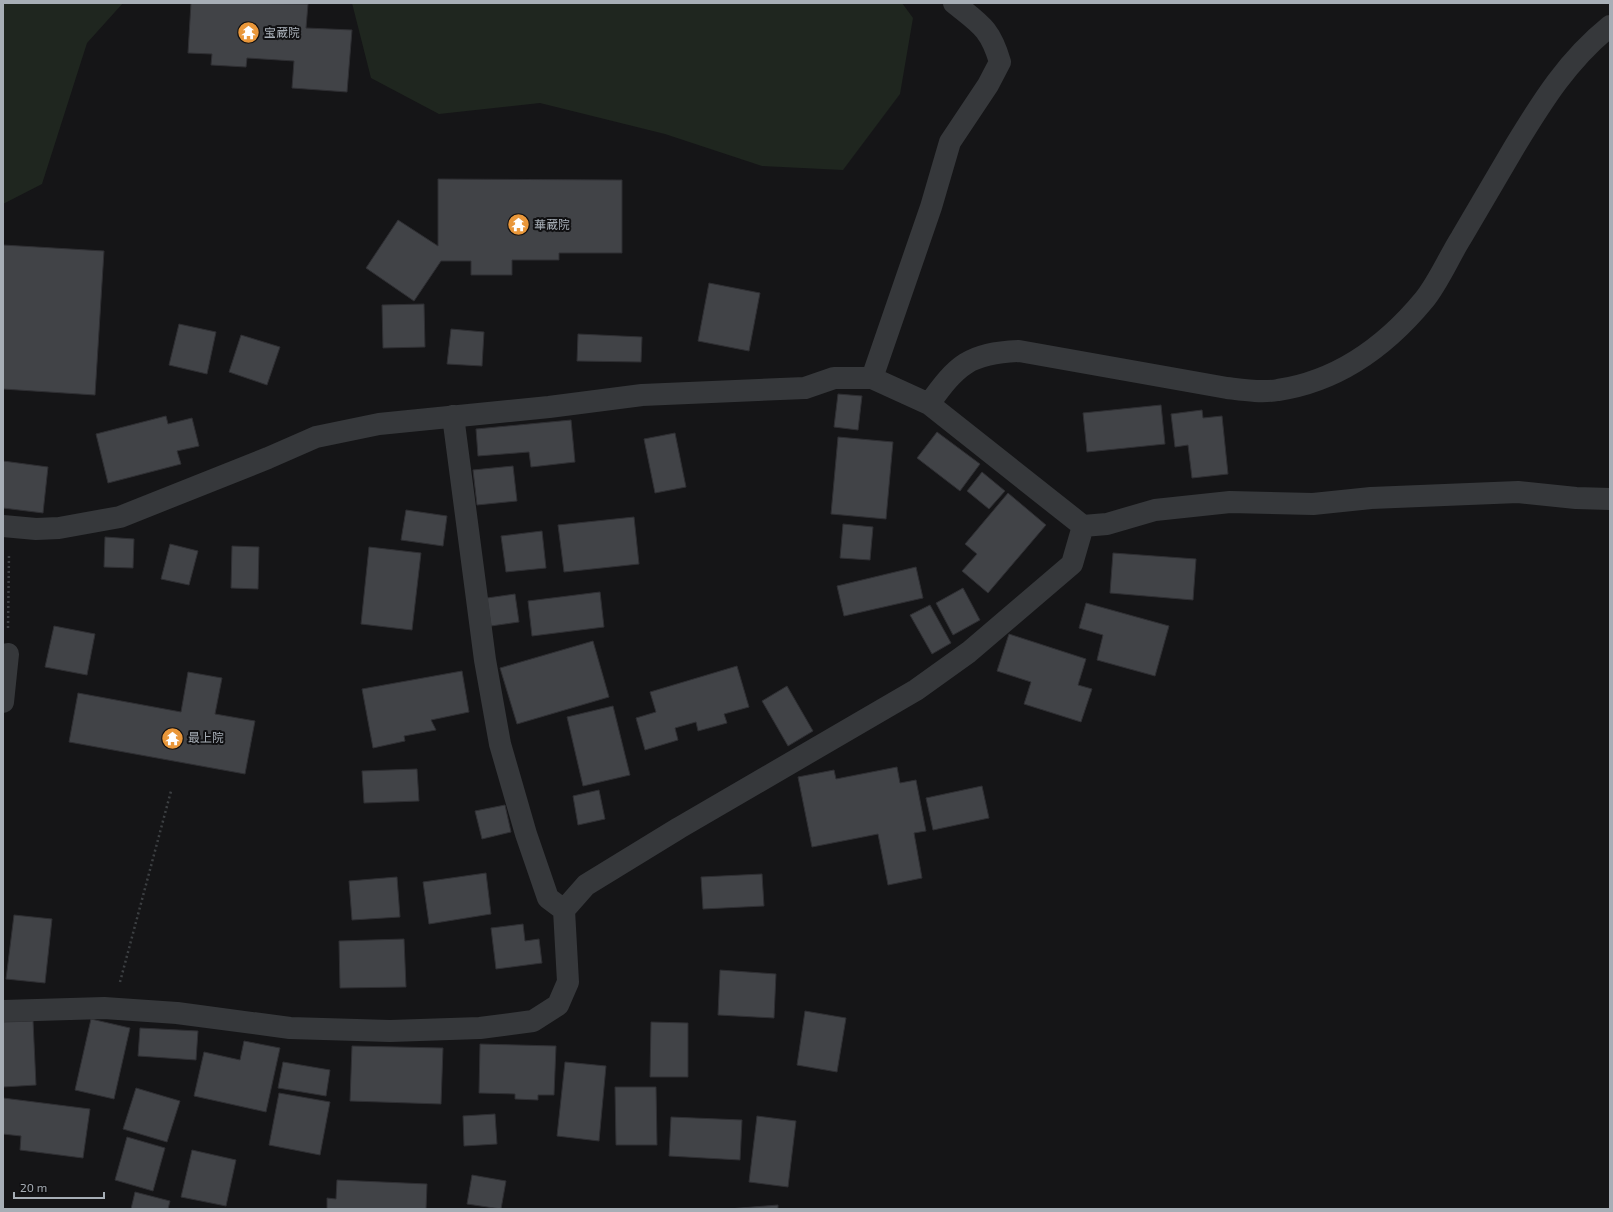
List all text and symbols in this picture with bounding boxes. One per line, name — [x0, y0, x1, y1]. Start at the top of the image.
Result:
temple icon: 宝蔵院 — [236, 20, 262, 46]
place label: 宝蔵院 — [264, 25, 300, 39]
temple icon: 華蔵院 — [506, 212, 532, 238]
place label: 華蔵院 — [534, 217, 570, 231]
temple icon: 最上院 — [160, 725, 186, 751]
place label: 最上院 — [188, 730, 224, 744]
scale bar — [14, 1174, 104, 1200]
text: 20 m — [20, 1180, 47, 1194]

